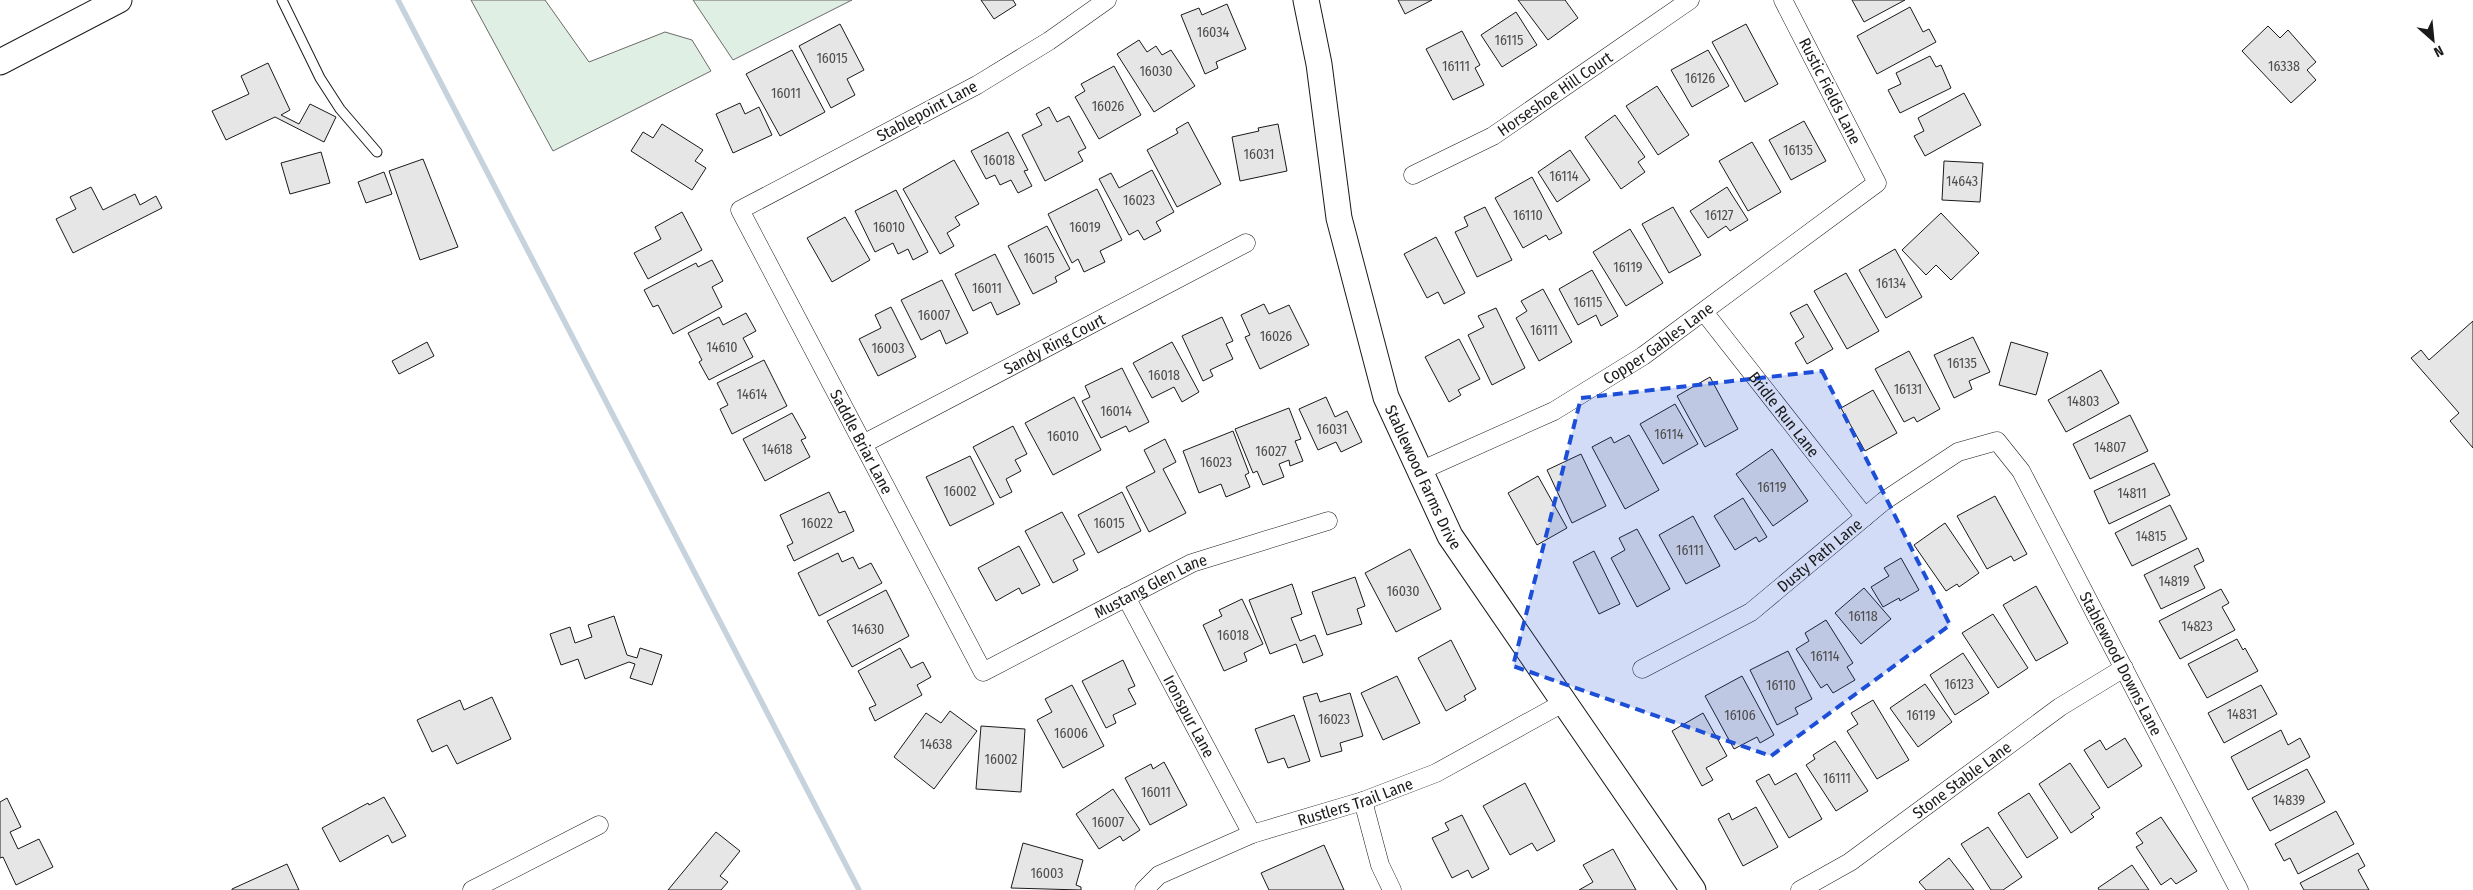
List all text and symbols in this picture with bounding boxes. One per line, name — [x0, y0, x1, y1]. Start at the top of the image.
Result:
north arrow — [2408, 15, 2458, 65]
house number: 16034 — [1197, 24, 1230, 41]
house number: 16115 — [1495, 32, 1523, 49]
street label: Rustic Fields Lane — [1795, 35, 1865, 147]
text: N — [2431, 42, 2446, 61]
street label: Horseshoe Hill Court — [1494, 47, 1616, 140]
house number: 16015 — [816, 50, 848, 67]
house number: 16111 — [1442, 58, 1470, 75]
house number: 16338 — [2268, 58, 2300, 75]
house number: 16030 — [1139, 63, 1173, 80]
house number: 16126 — [1685, 70, 1715, 87]
street label: Stablepoint Lane — [874, 77, 981, 145]
house number: 16011 — [771, 85, 801, 102]
house number: 16026 — [1092, 98, 1124, 115]
house number: 16135 — [1783, 142, 1813, 159]
house number: 16031 — [1244, 146, 1275, 163]
house number: 16018 — [983, 152, 1015, 169]
house number: 16114 — [1549, 168, 1579, 185]
house number: 14643 — [1946, 173, 1978, 190]
house number: 16023 — [1123, 192, 1155, 209]
house number: 16110 — [1513, 207, 1543, 224]
house number: 16127 — [1705, 207, 1734, 224]
house number: 16010 — [873, 219, 905, 236]
house number: 16019 — [1069, 219, 1101, 236]
house number: 16015 — [1023, 250, 1055, 267]
house number: 16119 — [1613, 259, 1643, 276]
house number: 16134 — [1876, 275, 1906, 292]
house number: 16011 — [972, 280, 1002, 297]
house number: 16115 — [1574, 294, 1602, 311]
street label: Copper Gables Lane — [1599, 298, 1717, 388]
house number: 16007 — [918, 307, 951, 324]
street label: Sandy Ring Court — [1000, 309, 1109, 378]
house number: 16111 — [1530, 322, 1558, 339]
house number: 16026 — [1260, 328, 1292, 345]
house number: 14610 — [706, 339, 738, 356]
house number: 16003 — [871, 340, 905, 357]
house number: 16135 — [1947, 355, 1977, 372]
house number: 16018 — [1148, 367, 1180, 384]
street label: Bridle Run Lane — [1745, 368, 1824, 461]
house number: 16131 — [1894, 381, 1922, 398]
house number: 14614 — [737, 386, 768, 403]
street label: Saddle Briar Lane — [826, 386, 897, 497]
house number: 14803 — [2067, 393, 2099, 410]
street label: Stablewood Farms Drive — [1381, 402, 1466, 553]
house number: 16014 — [1100, 403, 1132, 420]
house number: 16031 — [1317, 421, 1348, 438]
house number: 16114 — [1654, 426, 1684, 443]
house number: 16010 — [1047, 428, 1079, 445]
house number: 14807 — [2094, 439, 2126, 456]
house number: 14618 — [761, 441, 793, 458]
house number: 16027 — [1255, 443, 1287, 460]
house number: 16023 — [1200, 454, 1232, 471]
house number: 16119 — [1757, 479, 1787, 496]
house number: 16002 — [943, 483, 977, 500]
house number: 14811 — [2117, 485, 2147, 502]
street label: Dusty Path Lane — [1773, 514, 1866, 596]
house number: 16022 — [801, 515, 833, 532]
house number: 16015 — [1093, 515, 1125, 532]
house number: 14815 — [2136, 528, 2166, 545]
house number: 16111 — [1676, 542, 1704, 559]
street label: Mustang Glen Lane — [1091, 550, 1209, 622]
house number: 14819 — [2158, 573, 2190, 590]
house number: 16030 — [1386, 583, 1420, 600]
street label: Stablewood Downs Lane — [2076, 588, 2166, 739]
house number: 16118 — [1848, 608, 1878, 625]
house number: 14823 — [2181, 618, 2213, 635]
house number: 14630 — [852, 621, 884, 638]
house number: 16018 — [1217, 627, 1249, 644]
house number: 16114 — [1810, 648, 1840, 665]
street label: Ironspur Lane — [1160, 672, 1219, 761]
house number: 16123 — [1944, 676, 1974, 693]
house number: 16110 — [1766, 677, 1796, 694]
house number: 14831 — [2227, 706, 2257, 723]
house number: 16106 — [1724, 707, 1756, 724]
house number: 16119 — [1906, 707, 1936, 724]
house number: 16023 — [1318, 711, 1350, 728]
house number: 16006 — [1054, 725, 1088, 742]
house number: 14638 — [920, 736, 952, 753]
street label: Stone Stable Lane — [1909, 737, 2015, 822]
house number: 16002 — [984, 751, 1018, 768]
house number: 16111 — [1823, 770, 1851, 787]
street label: Rustlers Trail Lane — [1295, 773, 1415, 829]
house number: 16011 — [1141, 784, 1171, 801]
house number: 14839 — [2273, 792, 2305, 809]
house number: 16007 — [1092, 814, 1125, 831]
house number: 16003 — [1030, 865, 1064, 882]

